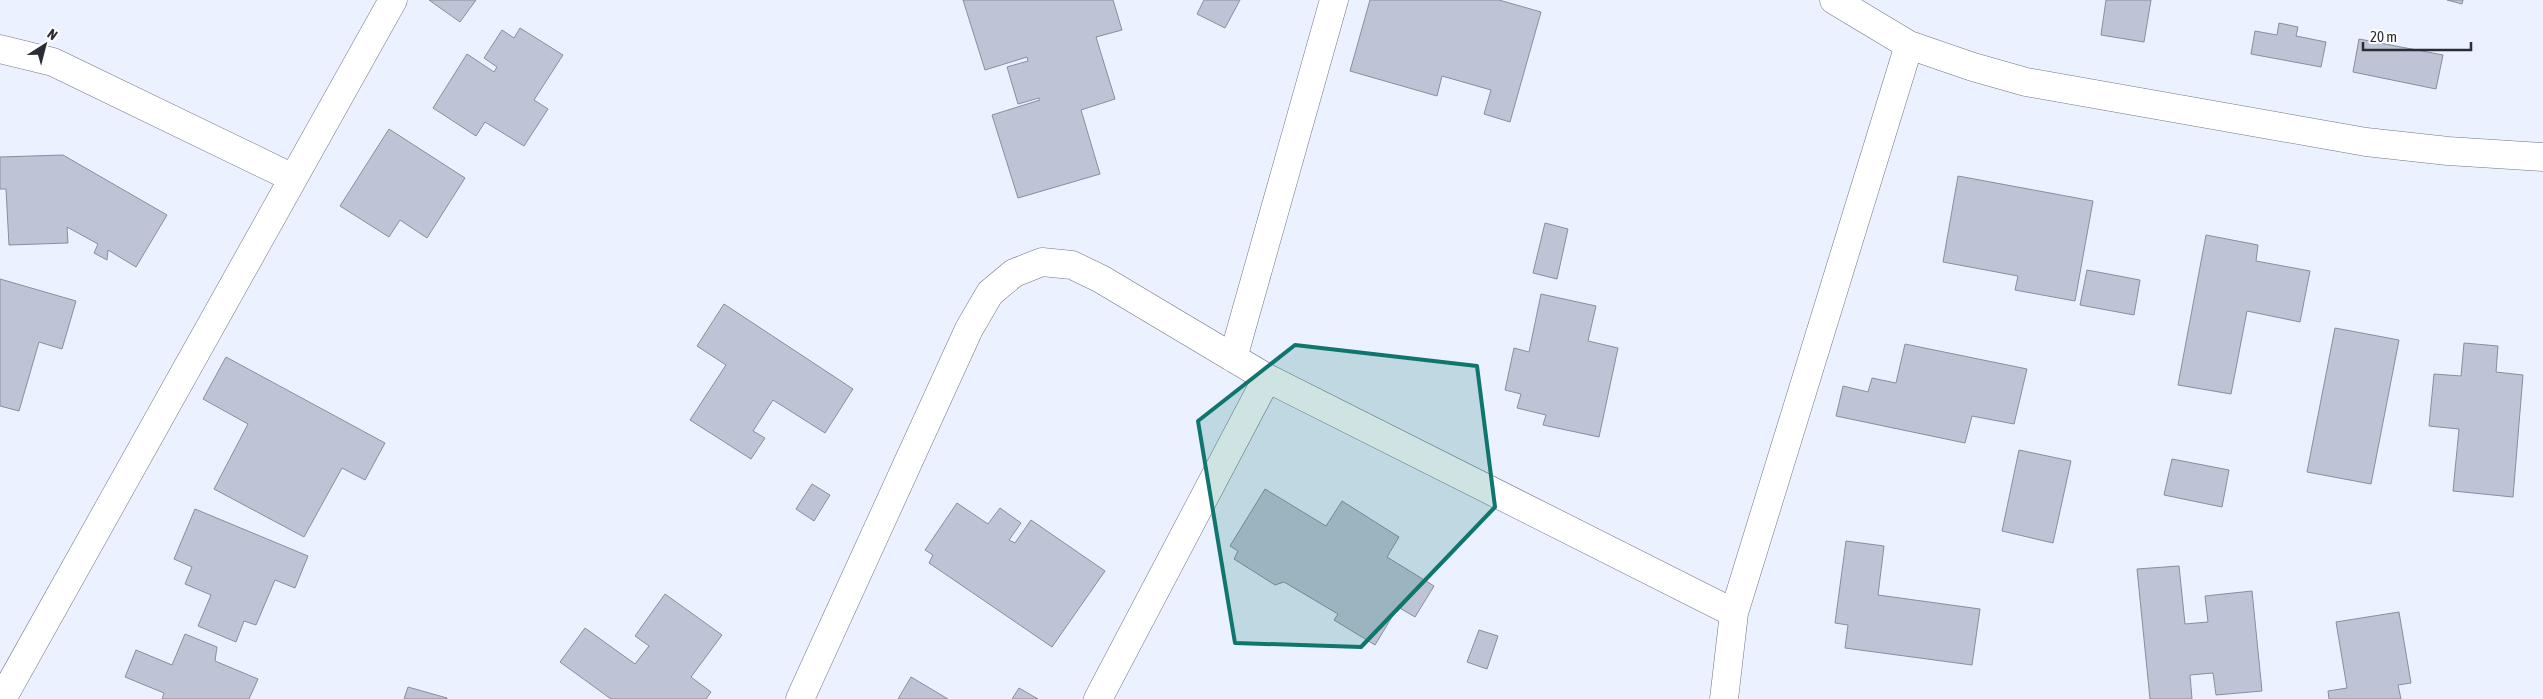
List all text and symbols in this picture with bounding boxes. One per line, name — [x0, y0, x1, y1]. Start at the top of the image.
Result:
north arrow — [20, 20, 70, 70]
scale bar — [2363, 20, 2470, 52]
text: N — [45, 26, 61, 43]
text: 20 m — [2370, 28, 2397, 45]

